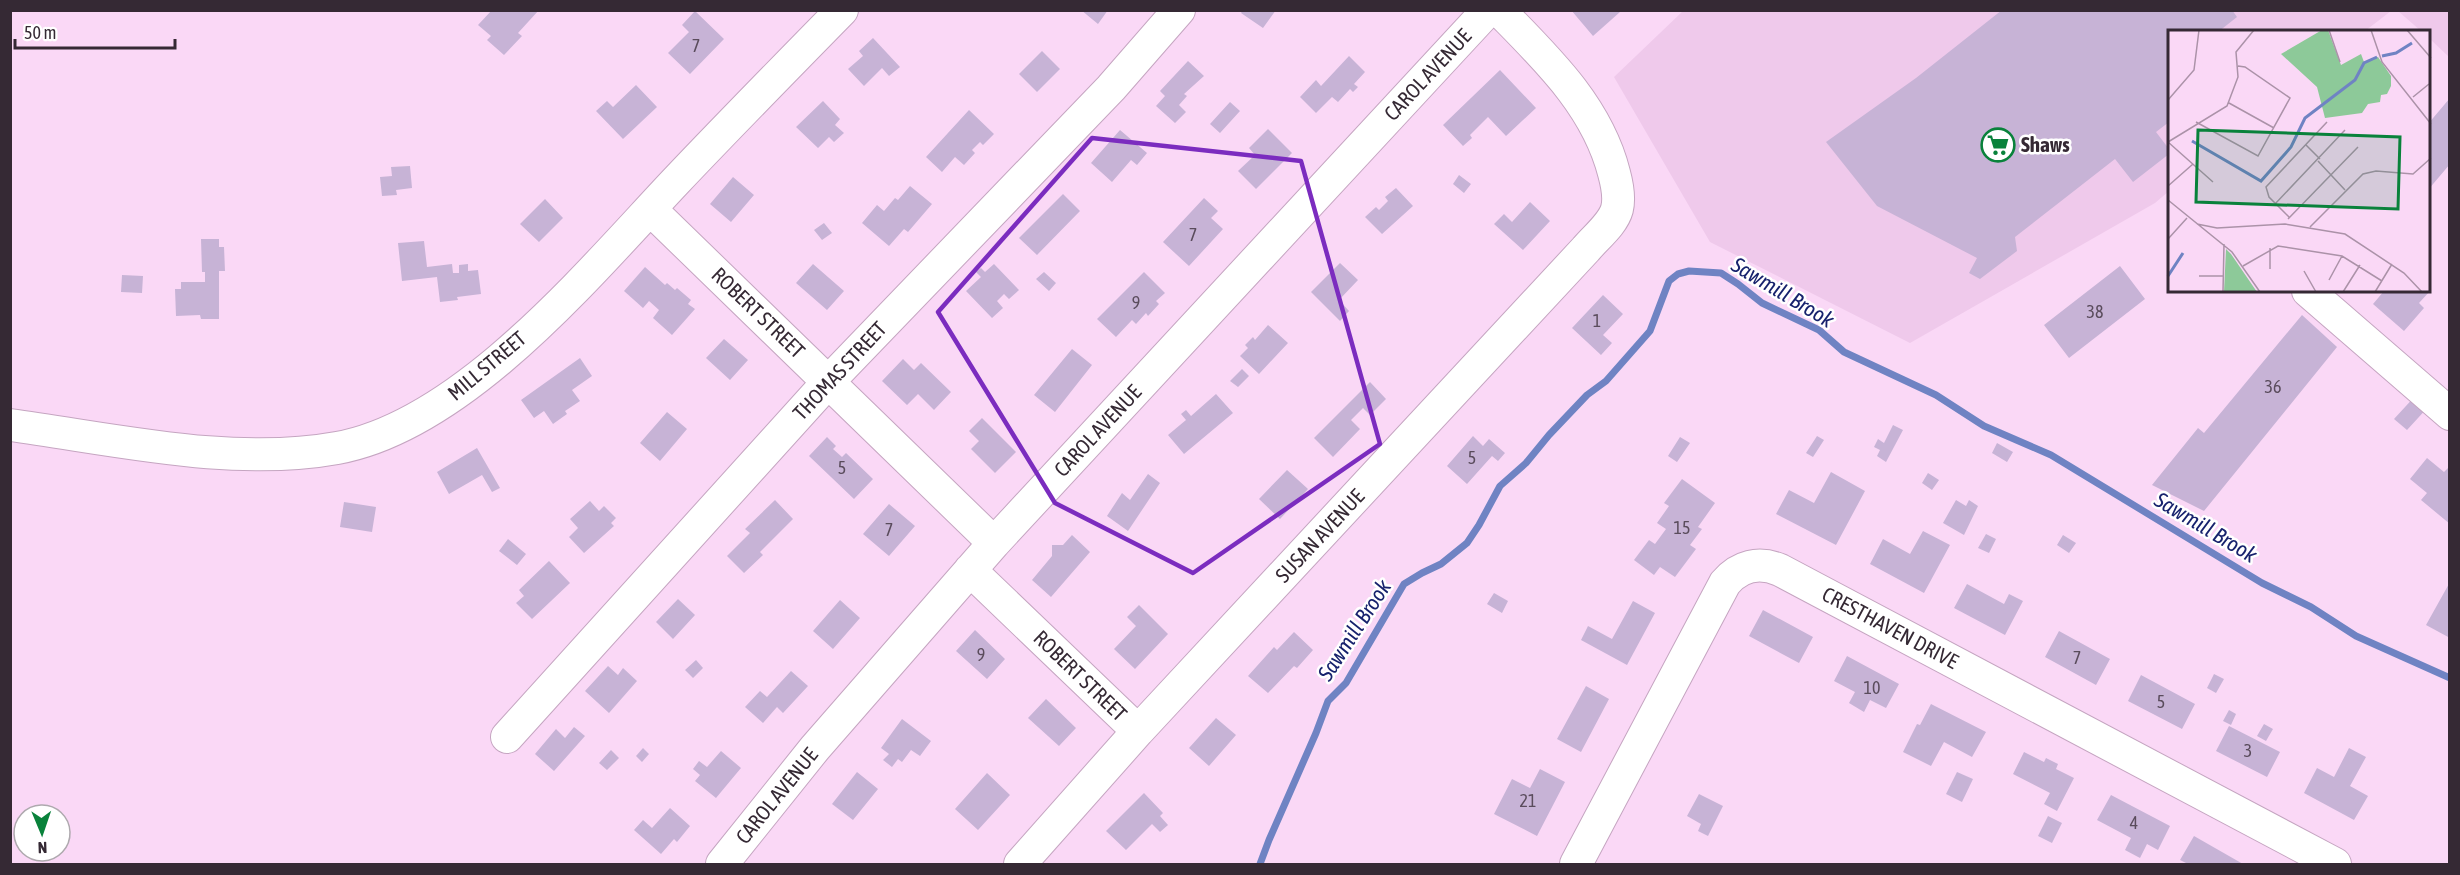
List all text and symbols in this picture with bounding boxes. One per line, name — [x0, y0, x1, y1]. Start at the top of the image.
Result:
scale bar — [15, 12, 176, 50]
text: 50 m — [24, 22, 56, 43]
street label: CAROL AVENUE — [1379, 24, 1476, 125]
inset map — [2168, 30, 2430, 292]
house number: 7 — [692, 35, 700, 56]
supermarket icon: Shaws — [1980, 127, 2016, 163]
place label: Shaws — [2021, 132, 2070, 156]
house number: 7 — [1189, 224, 1197, 245]
water label: Sawmill Brook — [1726, 251, 1839, 333]
street label: ROBERT STREET — [707, 262, 810, 362]
house number: 9 — [1132, 292, 1140, 313]
house number: 38 — [2087, 301, 2103, 322]
house number: 1 — [1593, 310, 1601, 331]
street label: THOMAS STREET — [788, 316, 891, 424]
street label: MILL STREET — [443, 326, 530, 405]
house number: 36 — [2265, 376, 2281, 397]
street label: CAROL AVENUE — [1049, 380, 1146, 481]
house number: 5 — [1468, 447, 1476, 468]
house number: 5 — [838, 457, 846, 478]
street label: SUSAN AVENUE — [1270, 484, 1368, 587]
water label: Sawmill Brook — [2149, 486, 2262, 568]
house number: 15 — [1674, 517, 1690, 538]
house number: 7 — [885, 519, 893, 540]
water label: Sawmill Brook — [1311, 575, 1396, 686]
street label: CRESTHAVEN DRIVE — [1818, 581, 1963, 673]
street label: ROBERT STREET — [1029, 625, 1132, 725]
house number: 9 — [977, 644, 985, 665]
house number: 7 — [2073, 647, 2081, 668]
house number: 10 — [1864, 677, 1880, 698]
house number: 5 — [2157, 691, 2165, 712]
house number: 3 — [2244, 740, 2252, 761]
street label: CAROL AVENUE — [730, 743, 822, 848]
house number: 21 — [1520, 790, 1536, 811]
north arrow — [12, 803, 72, 863]
house number: 4 — [2130, 812, 2138, 833]
text: N — [37, 839, 48, 857]

